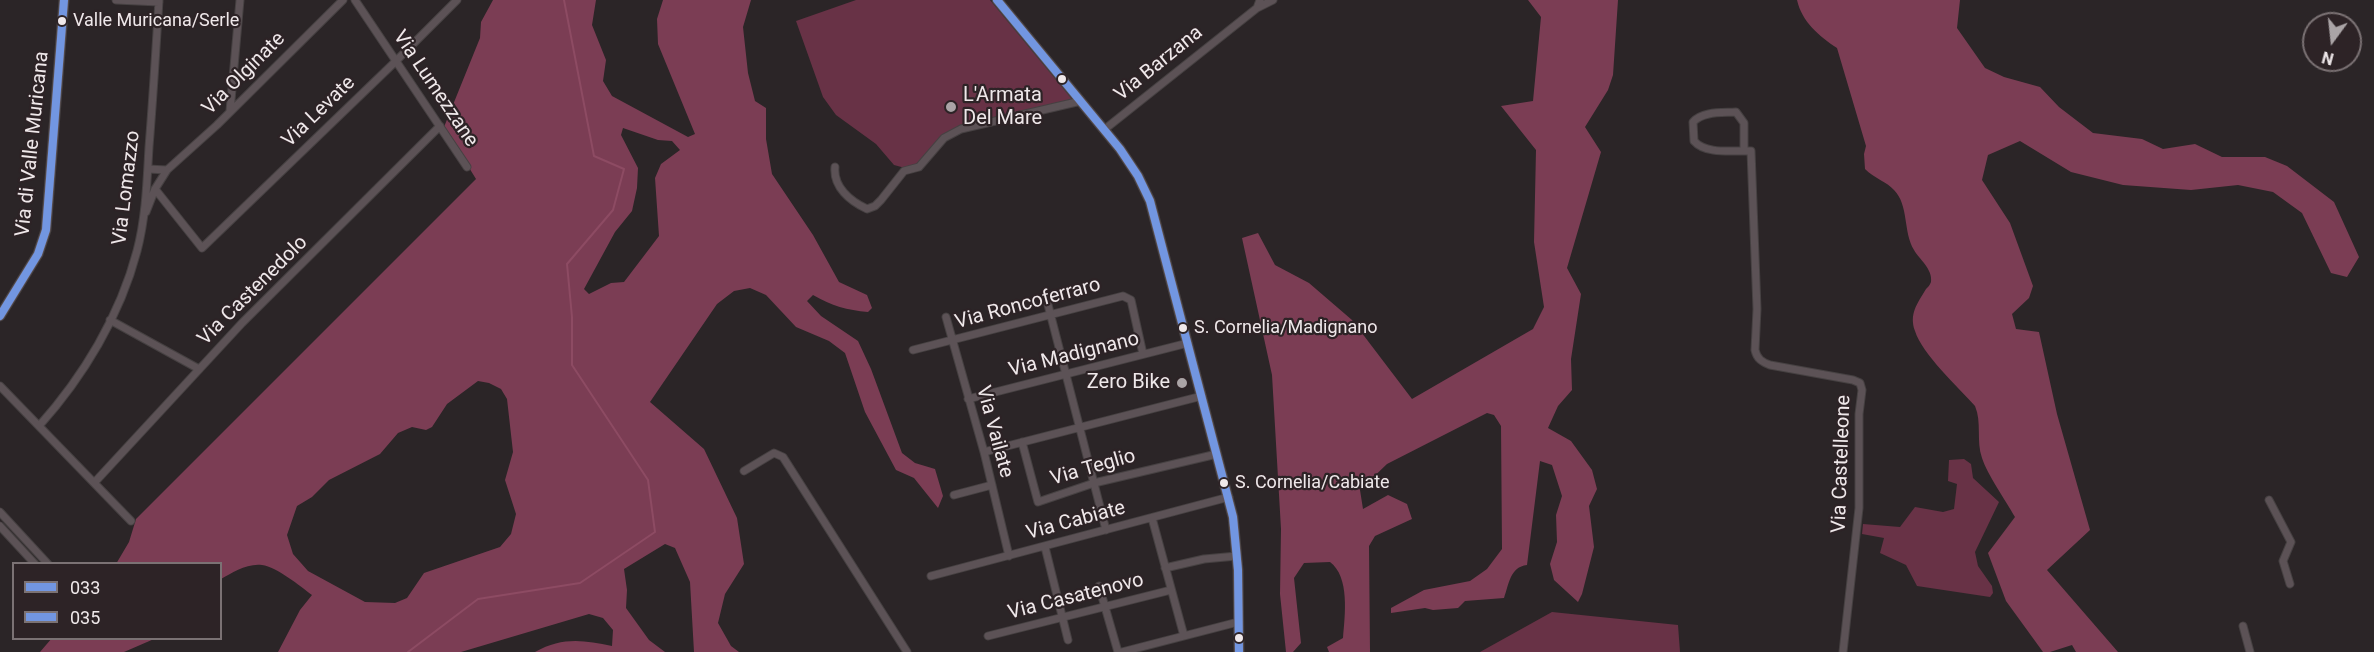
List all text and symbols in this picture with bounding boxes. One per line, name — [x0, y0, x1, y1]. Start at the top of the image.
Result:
place label: Valle Muricana/Serle — [73, 10, 239, 32]
north arrow — [2302, 12, 2362, 72]
marker: Valle Muricana/Serle — [56, 15, 68, 27]
street label: Via Barzana — [1110, 21, 1208, 107]
street label: Via Lumezzane — [387, 26, 483, 152]
street label: Via Olginate — [198, 28, 290, 120]
text: N — [2320, 47, 2336, 69]
street label: Via di Valle Muricana — [11, 50, 55, 238]
street label: Via Levate — [277, 71, 361, 153]
unlabelled marker — [1056, 73, 1068, 85]
place label: L'Armata Del Mare — [963, 84, 1042, 131]
marker: L'Armata Del Mare — [944, 100, 958, 114]
street label: Via Lomazzo — [108, 129, 146, 247]
street label: Via Castenedolo — [193, 231, 313, 351]
street label: Via Roncoferraro — [953, 273, 1103, 335]
place label: S. Cornelia/Madignano — [1194, 317, 1378, 339]
marker: S. Cornelia/Madignano — [1177, 322, 1189, 334]
street label: Via Madignano — [1006, 327, 1142, 383]
place label: Zero Bike — [1087, 371, 1170, 395]
marker: Zero Bike — [1175, 376, 1189, 390]
street label: Via Vailate — [970, 383, 1018, 481]
street label: Via Castelleone — [1828, 395, 1856, 533]
street label: Via Teglio — [1048, 444, 1138, 492]
place label: S. Cornelia/Cabiate — [1235, 472, 1390, 494]
marker: S. Cornelia/Cabiate — [1218, 477, 1230, 489]
street label: Via Cabiate — [1024, 496, 1128, 546]
legend — [12, 562, 222, 640]
street label: Via Casatenovo — [1006, 569, 1146, 625]
text: 033 — [70, 577, 100, 598]
text: 035 — [70, 607, 100, 628]
unlabelled marker — [1233, 632, 1245, 644]

